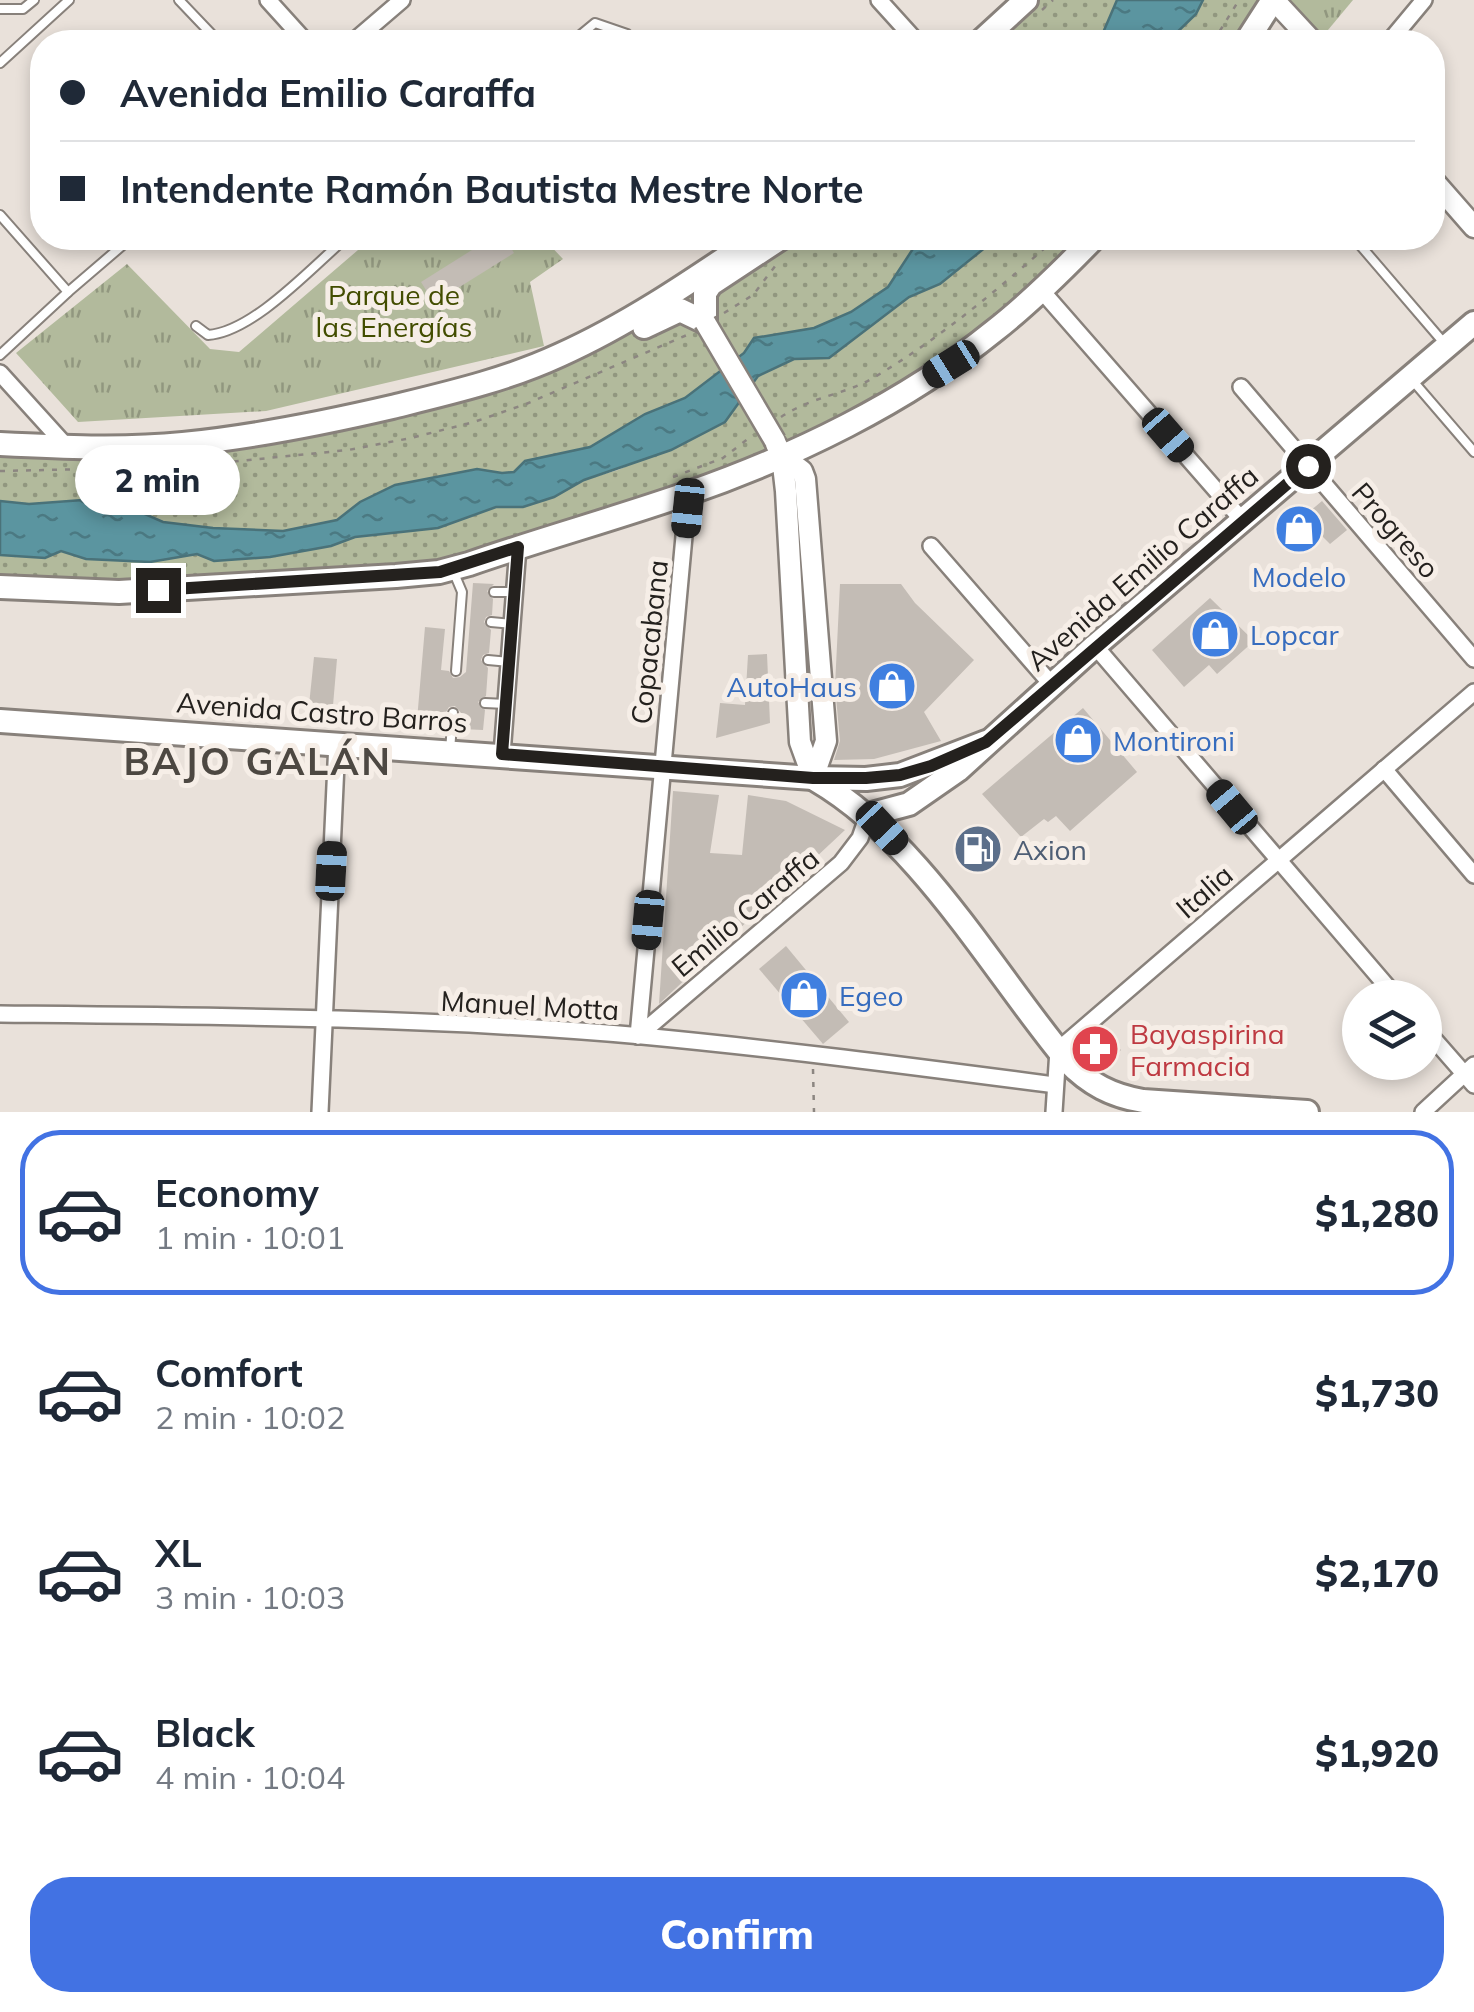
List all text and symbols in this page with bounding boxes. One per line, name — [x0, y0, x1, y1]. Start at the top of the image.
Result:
text: Avenida Emilio Caraffa — [120, 69, 536, 117]
text: Intendente Ramón Bautista Mestre Norte — [120, 165, 864, 213]
park label: Parque de las Energías — [316, 277, 473, 344]
car — [918, 335, 984, 393]
car — [1137, 403, 1199, 467]
route start — [1286, 444, 1331, 489]
callout: 2 min — [76, 445, 240, 515]
street label: Avenida Emilio Caraffa — [1019, 458, 1265, 678]
text: 2 min — [115, 460, 200, 500]
street label: Progreso — [1345, 475, 1447, 585]
car — [670, 477, 706, 539]
shop icon: Modelo — [1273, 503, 1325, 555]
street label: Copacabana — [623, 558, 675, 726]
place label: Modelo — [1252, 559, 1346, 594]
route end — [136, 568, 181, 613]
shop icon: Lopcar — [1189, 608, 1241, 660]
place label: Lopcar — [1250, 617, 1339, 652]
shop icon: AutoHaus — [866, 660, 918, 712]
place label: AutoHaus — [726, 669, 857, 704]
street label: Avenida Castro Barros — [175, 684, 469, 740]
shop icon: Montironi — [1052, 714, 1104, 766]
place label: Montironi — [1113, 723, 1235, 758]
district label: BAJO GALÁN — [124, 737, 392, 785]
car — [1201, 774, 1263, 840]
car — [851, 796, 913, 860]
fuel station icon: Axion — [952, 823, 1004, 875]
place label: Axion — [1013, 832, 1087, 867]
car — [314, 840, 348, 902]
street label: Emilio Caraffa — [664, 840, 826, 984]
street label: Italia — [1168, 857, 1240, 925]
car — [630, 889, 666, 951]
shop icon: Egeo — [778, 969, 830, 1021]
place label: Egeo — [839, 978, 903, 1013]
map controls — [1342, 980, 1442, 1080]
button: layers — [1342, 980, 1442, 1080]
street label: Manuel Motta — [440, 983, 620, 1027]
place label: Bayaspirina Farmacia — [1130, 1016, 1284, 1083]
pharmacy icon: Bayaspirina Farmacia — [1069, 1023, 1121, 1075]
icon: car — [35, 1168, 125, 1258]
text: Economy — [155, 1169, 319, 1217]
text: $1,280 — [1315, 1189, 1439, 1237]
text: 1 min · 10:01 — [155, 1217, 345, 1257]
icon: car — [35, 1348, 125, 1438]
text: Comfort — [155, 1349, 303, 1397]
text: $1,730 — [1315, 1369, 1439, 1417]
text: 2 min · 10:02 — [155, 1397, 345, 1437]
icon: car — [35, 1528, 125, 1618]
text: XL — [155, 1529, 202, 1577]
text: $2,170 — [1315, 1549, 1439, 1597]
text: 3 min · 10:03 — [155, 1577, 345, 1617]
icon: car — [35, 1708, 125, 1798]
text: Black — [155, 1709, 255, 1757]
text: $1,920 — [1315, 1729, 1439, 1777]
text: 4 min · 10:04 — [155, 1757, 345, 1797]
button: Confirm — [30, 1877, 1444, 1992]

